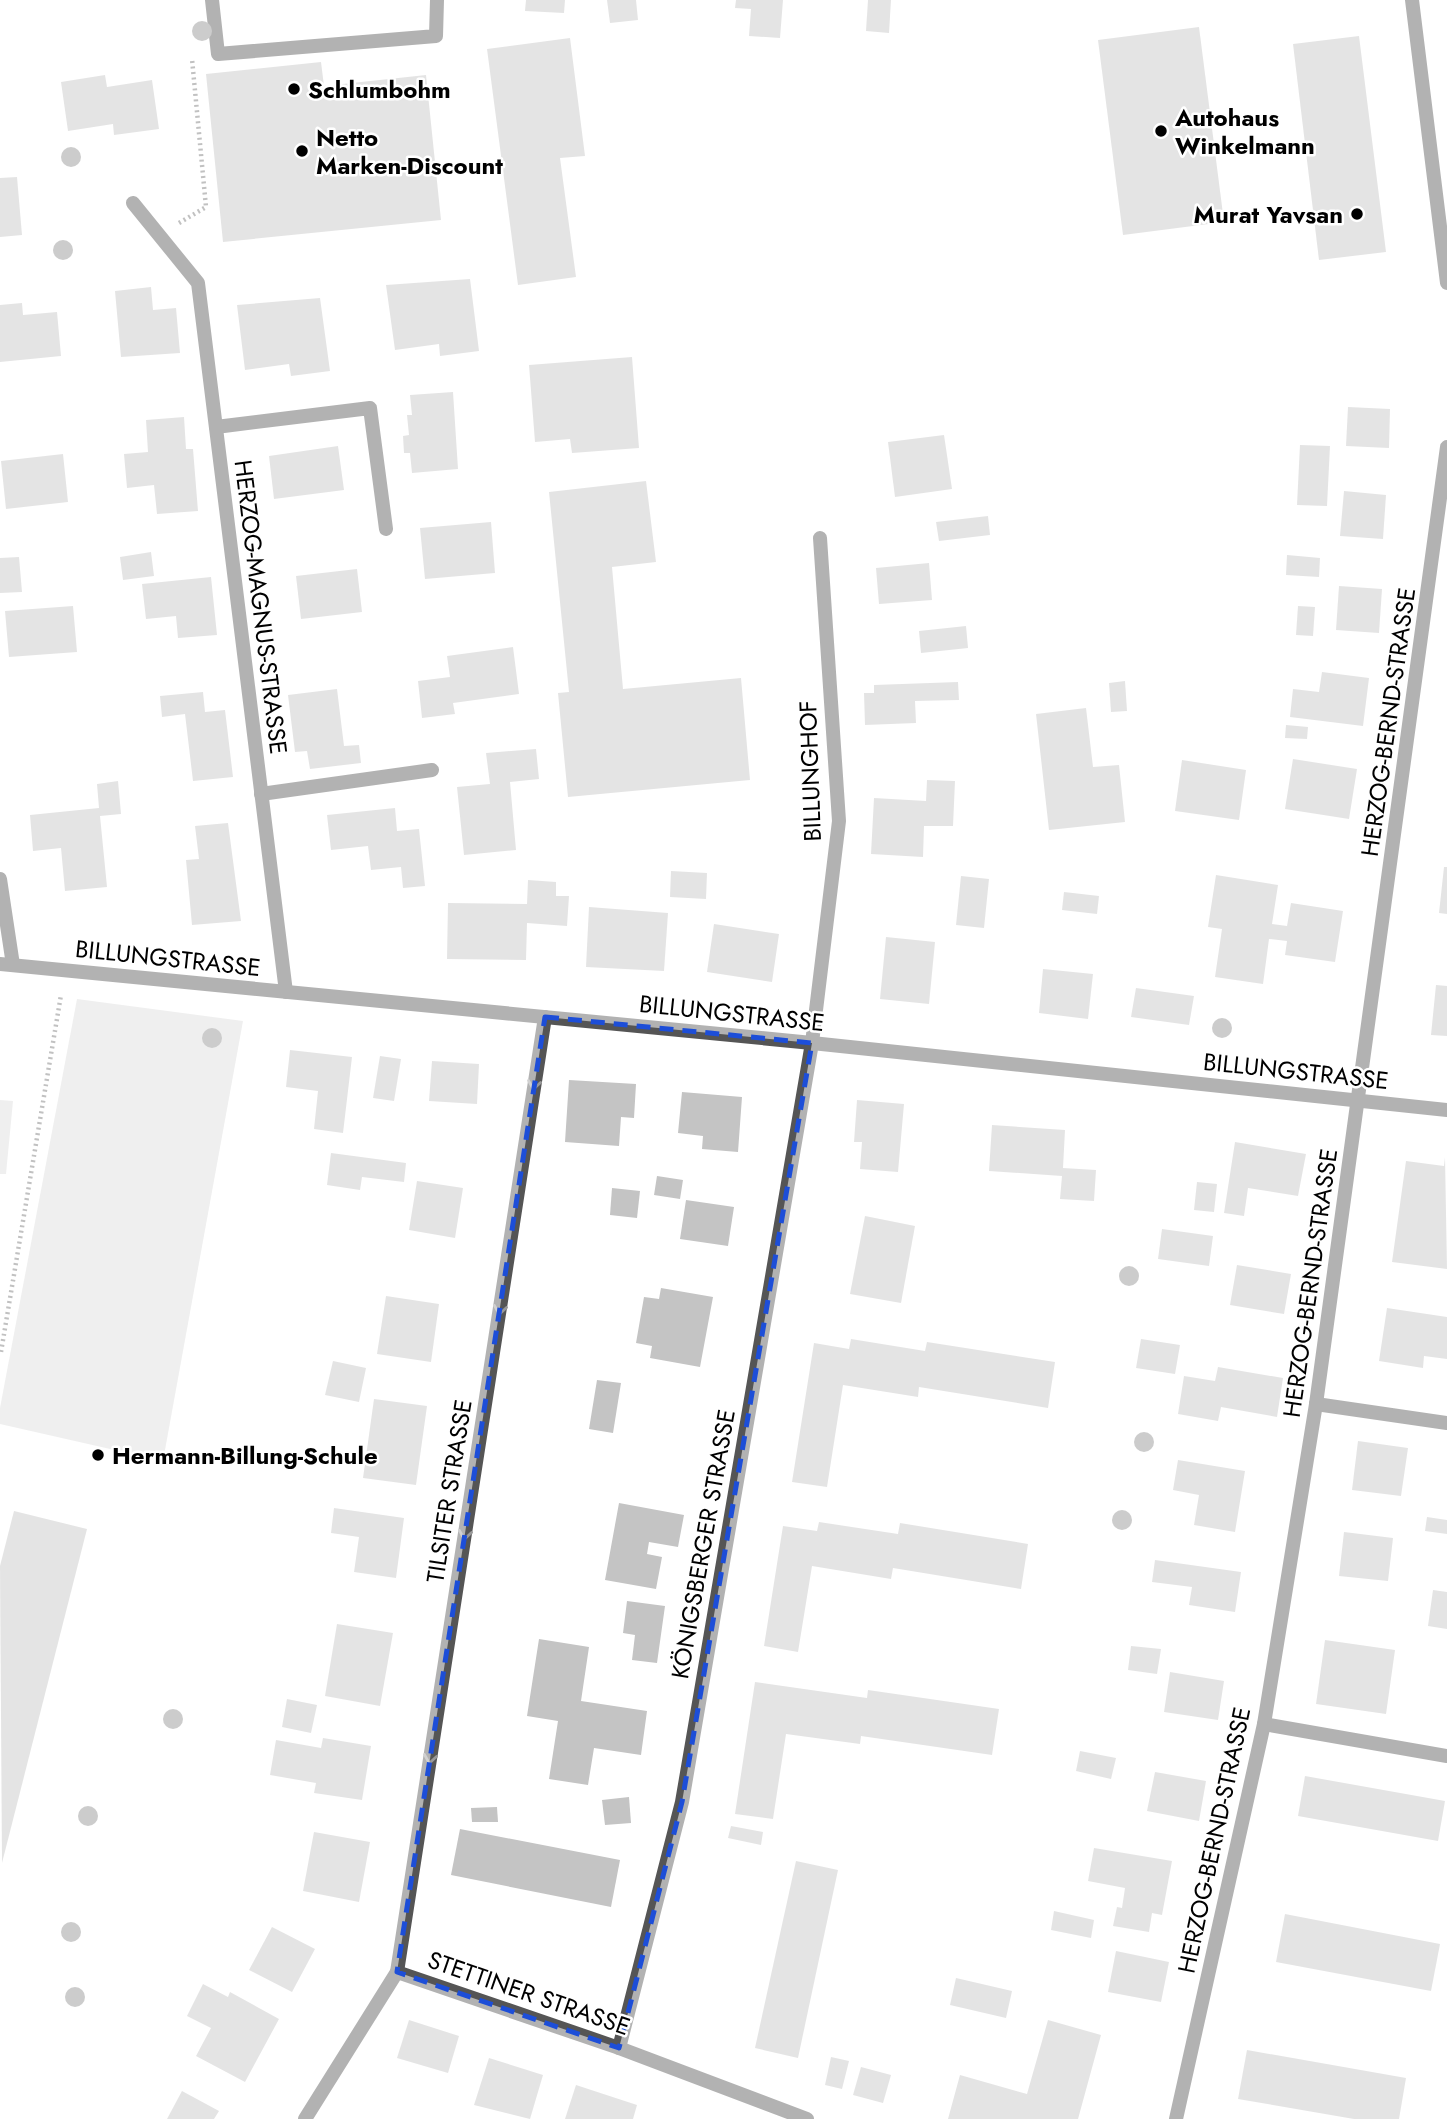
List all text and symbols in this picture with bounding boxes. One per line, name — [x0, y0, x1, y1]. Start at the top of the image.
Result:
place label: Schlumbohm — [308, 72, 451, 107]
marker: Schlumbohm — [286, 81, 302, 97]
place label: Autohaus Winkelmann — [1174, 100, 1315, 163]
place label: Netto Marken-Discount — [316, 120, 503, 183]
marker: Autohaus Winkelmann — [1153, 123, 1169, 139]
marker: Netto Marken-Discount — [294, 143, 310, 159]
place label: Murat Yavsan — [1194, 197, 1343, 232]
marker: Murat Yavsan — [1349, 206, 1365, 222]
street label: HERZOG-MAGNUS-STRASSE — [226, 458, 296, 756]
street label: HERZOG-BERND-STRASSE — [1352, 585, 1424, 859]
street label: BILLUNGHOF — [790, 700, 830, 842]
street label: BILLUNGSTRASSE — [74, 931, 262, 985]
street label: BILLUNGSTRASSE — [638, 986, 826, 1040]
street label: BILLUNGSTRASSE — [1202, 1044, 1390, 1098]
one-way arrow — [527, 1079, 542, 1091]
street label: HERZOG-BERND-STRASSE — [1274, 1146, 1346, 1420]
one-way arrow — [493, 1304, 508, 1316]
street label: TILSITER STRASSE — [417, 1397, 481, 1585]
street label: KÖNIGSBERGER STRASSE — [662, 1406, 744, 1682]
place label: Hermann-Billung-Schule — [112, 1438, 378, 1473]
marker: Hermann-Billung-Schule — [90, 1447, 106, 1463]
one-way arrow — [458, 1529, 473, 1540]
street label: HERZOG-BERND-STRASSE — [1169, 1704, 1259, 1976]
one-way arrow — [423, 1754, 438, 1765]
street label: STETTINER STRASSE — [423, 1942, 635, 2044]

